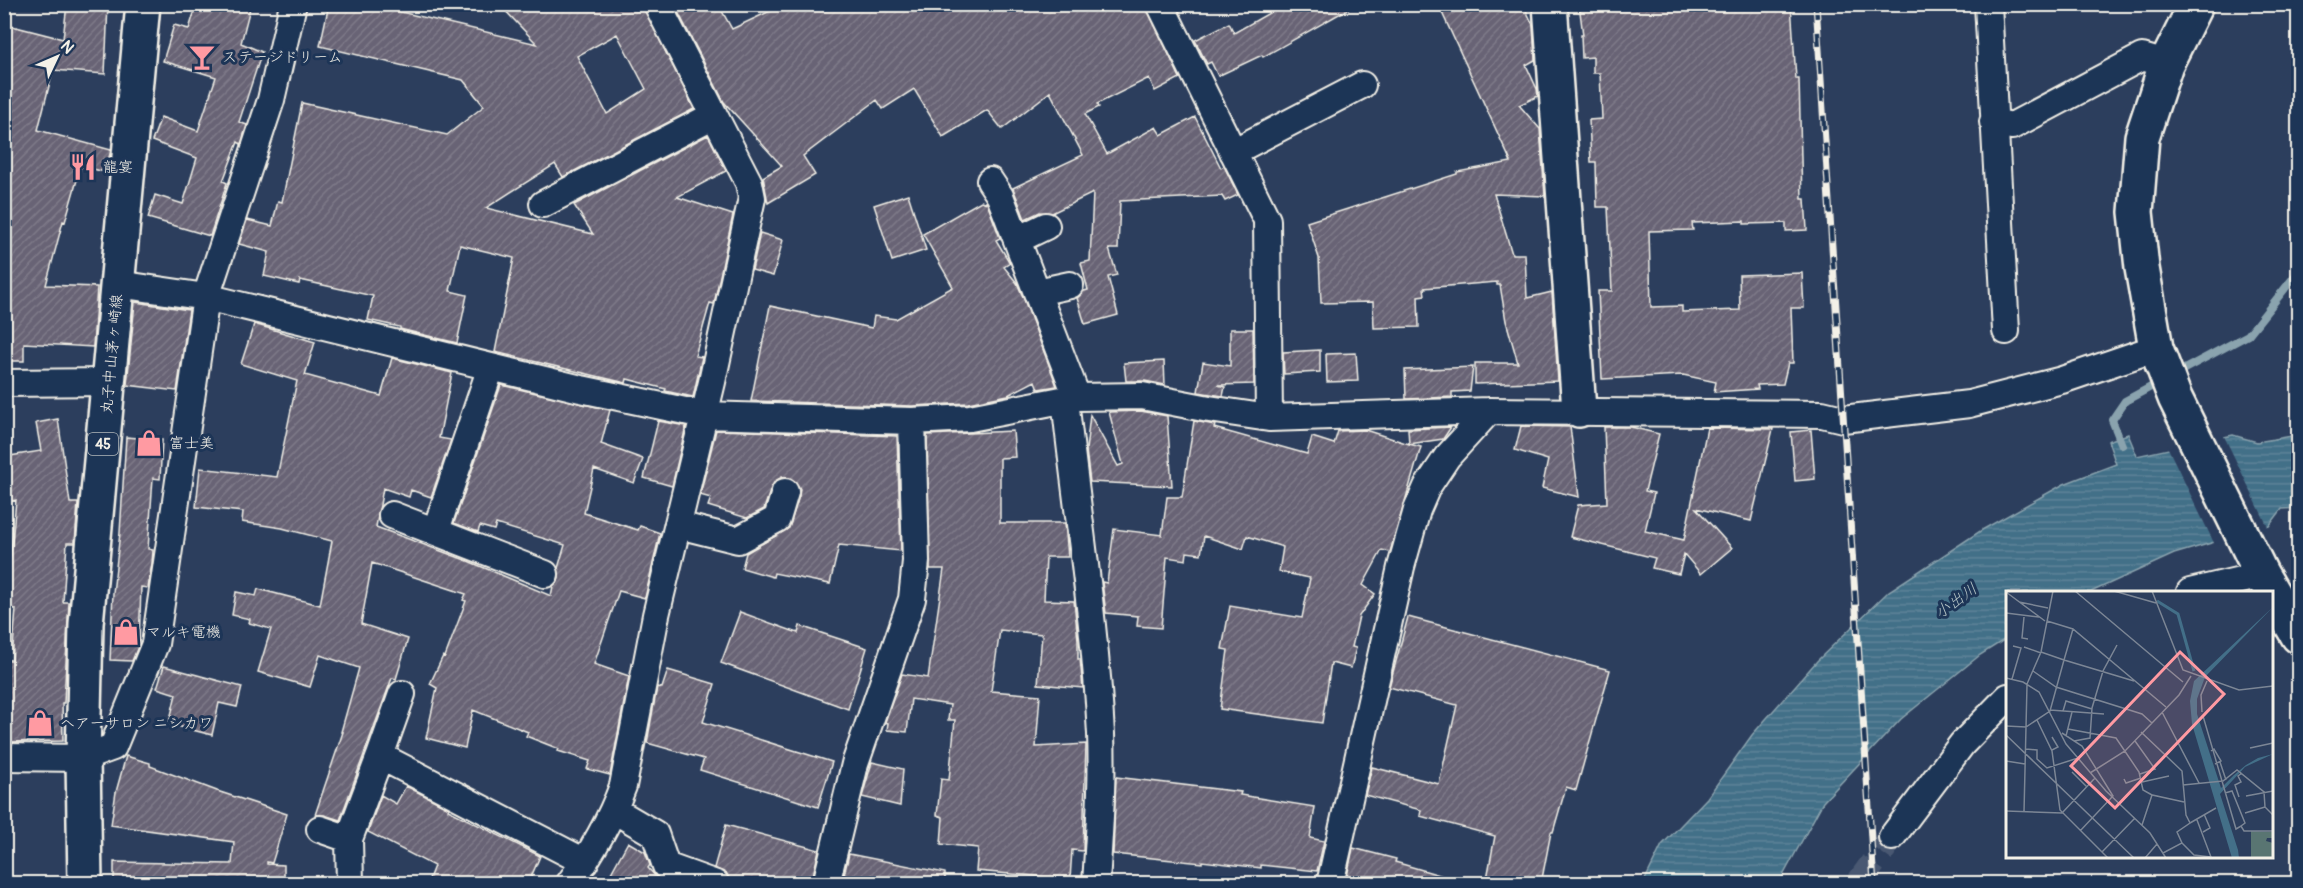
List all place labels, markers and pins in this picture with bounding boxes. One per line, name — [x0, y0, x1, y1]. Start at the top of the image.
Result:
bar icon: ステージドリーム — [187, 42, 217, 72]
place label: ステージドリーム — [222, 48, 343, 67]
restaurant icon: 龍宴 — [68, 152, 98, 182]
place label: 龍宴 — [103, 158, 133, 177]
shop icon: 富士美 — [134, 428, 164, 458]
place label: 富士美 — [169, 434, 214, 453]
shop icon: マルキ電機 — [111, 617, 141, 647]
place label: マルキ電機 — [146, 623, 221, 642]
shop icon: ヘアーサロン ニシカワ — [25, 708, 55, 738]
place label: ヘアーサロン ニシカワ — [60, 714, 213, 733]

